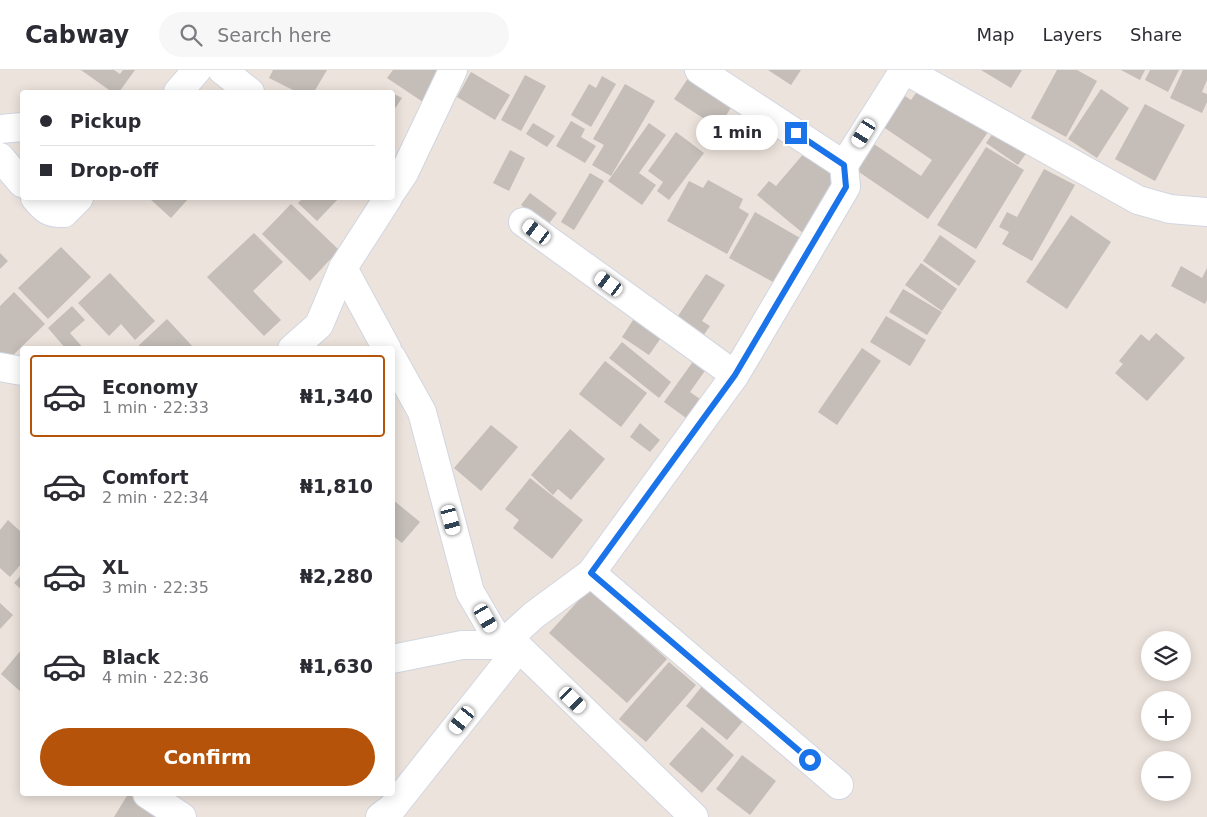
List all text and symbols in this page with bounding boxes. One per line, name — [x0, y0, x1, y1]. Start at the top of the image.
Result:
search box — [159, 12, 509, 57]
text: Cabway — [25, 21, 129, 49]
icon: search — [177, 21, 205, 49]
text: Search here — [217, 24, 331, 46]
text: Map — [976, 24, 1014, 45]
text: Layers — [1042, 24, 1102, 45]
text: Share — [1130, 24, 1182, 45]
text: Pickup — [70, 110, 141, 132]
callout: 1 min — [696, 116, 778, 150]
car — [849, 116, 878, 150]
route end — [785, 122, 807, 144]
text: 1 min — [712, 123, 762, 142]
text: Drop-off — [70, 159, 158, 181]
car — [520, 217, 553, 247]
car — [592, 269, 625, 299]
icon: car — [42, 374, 87, 419]
text: Economy — [102, 376, 198, 398]
text: ₦1,340 — [300, 385, 373, 407]
text: 1 min · 22:33 — [102, 398, 209, 417]
icon: car — [42, 464, 87, 509]
text: Comfort — [102, 466, 189, 488]
text: ₦1,810 — [300, 475, 373, 497]
text: 2 min · 22:34 — [102, 488, 209, 507]
car — [439, 504, 462, 536]
icon: car — [42, 554, 87, 599]
text: XL — [102, 556, 129, 578]
text: ₦2,280 — [300, 565, 373, 587]
text: 3 min · 22:35 — [102, 578, 209, 597]
car — [472, 601, 499, 635]
map controls — [1141, 631, 1191, 801]
button: layers — [1141, 631, 1191, 681]
icon: car — [42, 644, 87, 689]
text: Black — [102, 646, 160, 668]
text: ₦1,630 — [300, 655, 373, 677]
text: 4 min · 22:36 — [102, 668, 209, 687]
car — [556, 684, 589, 716]
button: + — [1141, 691, 1191, 741]
car — [446, 704, 477, 736]
button: Confirm — [40, 728, 375, 786]
route start — [799, 749, 821, 771]
button: − — [1141, 751, 1191, 801]

